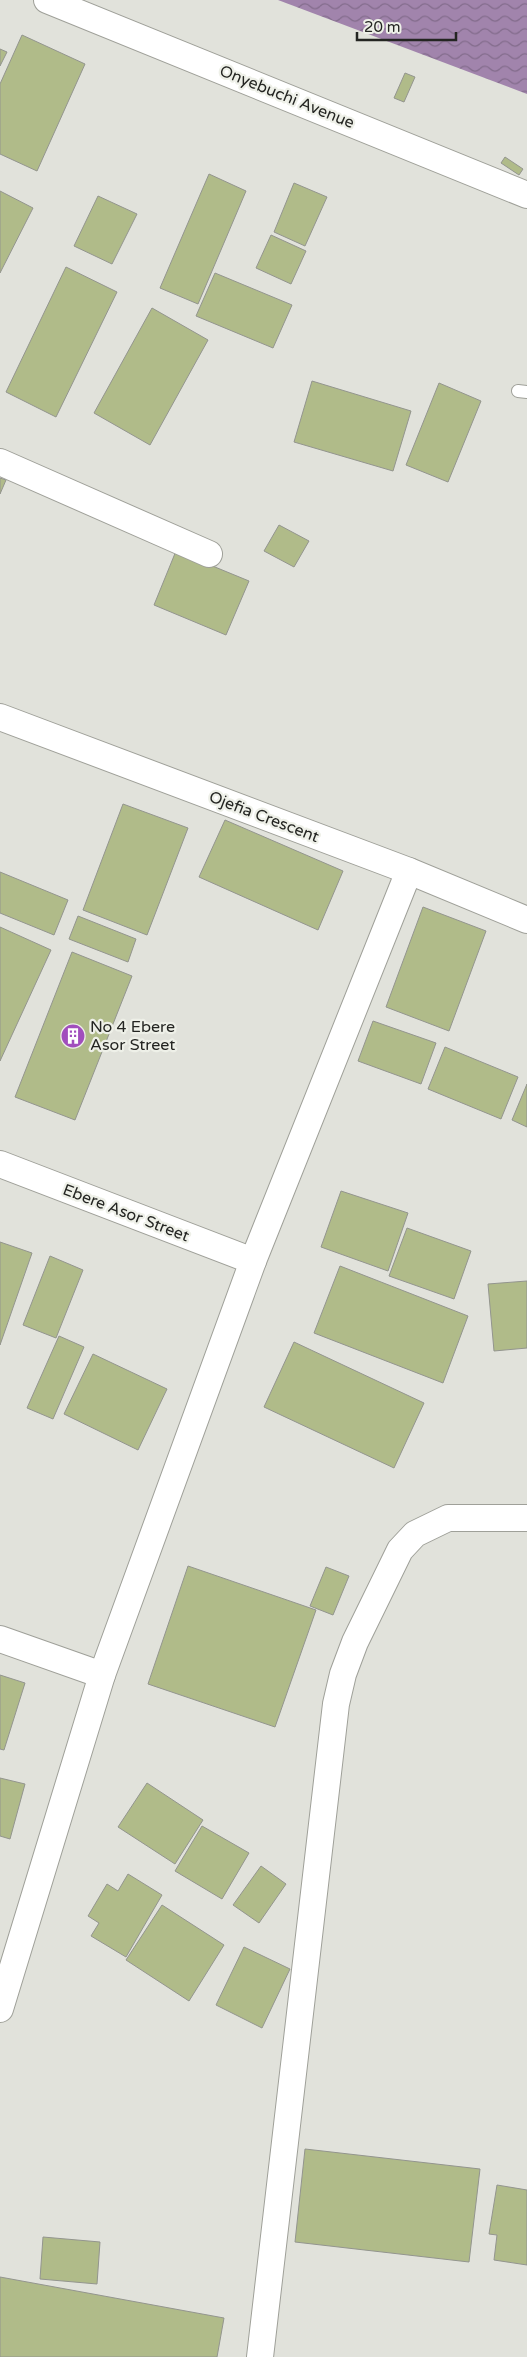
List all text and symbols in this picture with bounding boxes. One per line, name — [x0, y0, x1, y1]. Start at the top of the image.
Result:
scale bar — [357, 10, 456, 42]
text: 20 m — [364, 18, 401, 36]
street label: Onyebuchi Avenue — [217, 61, 357, 133]
street label: Ojefia Crescent — [206, 787, 322, 847]
place label: No 4 Ebere Asor Street — [90, 1017, 175, 1055]
building icon: No 4 Ebere Asor Street — [60, 1023, 86, 1049]
street label: Ebere Asor Street — [60, 1180, 192, 1246]

